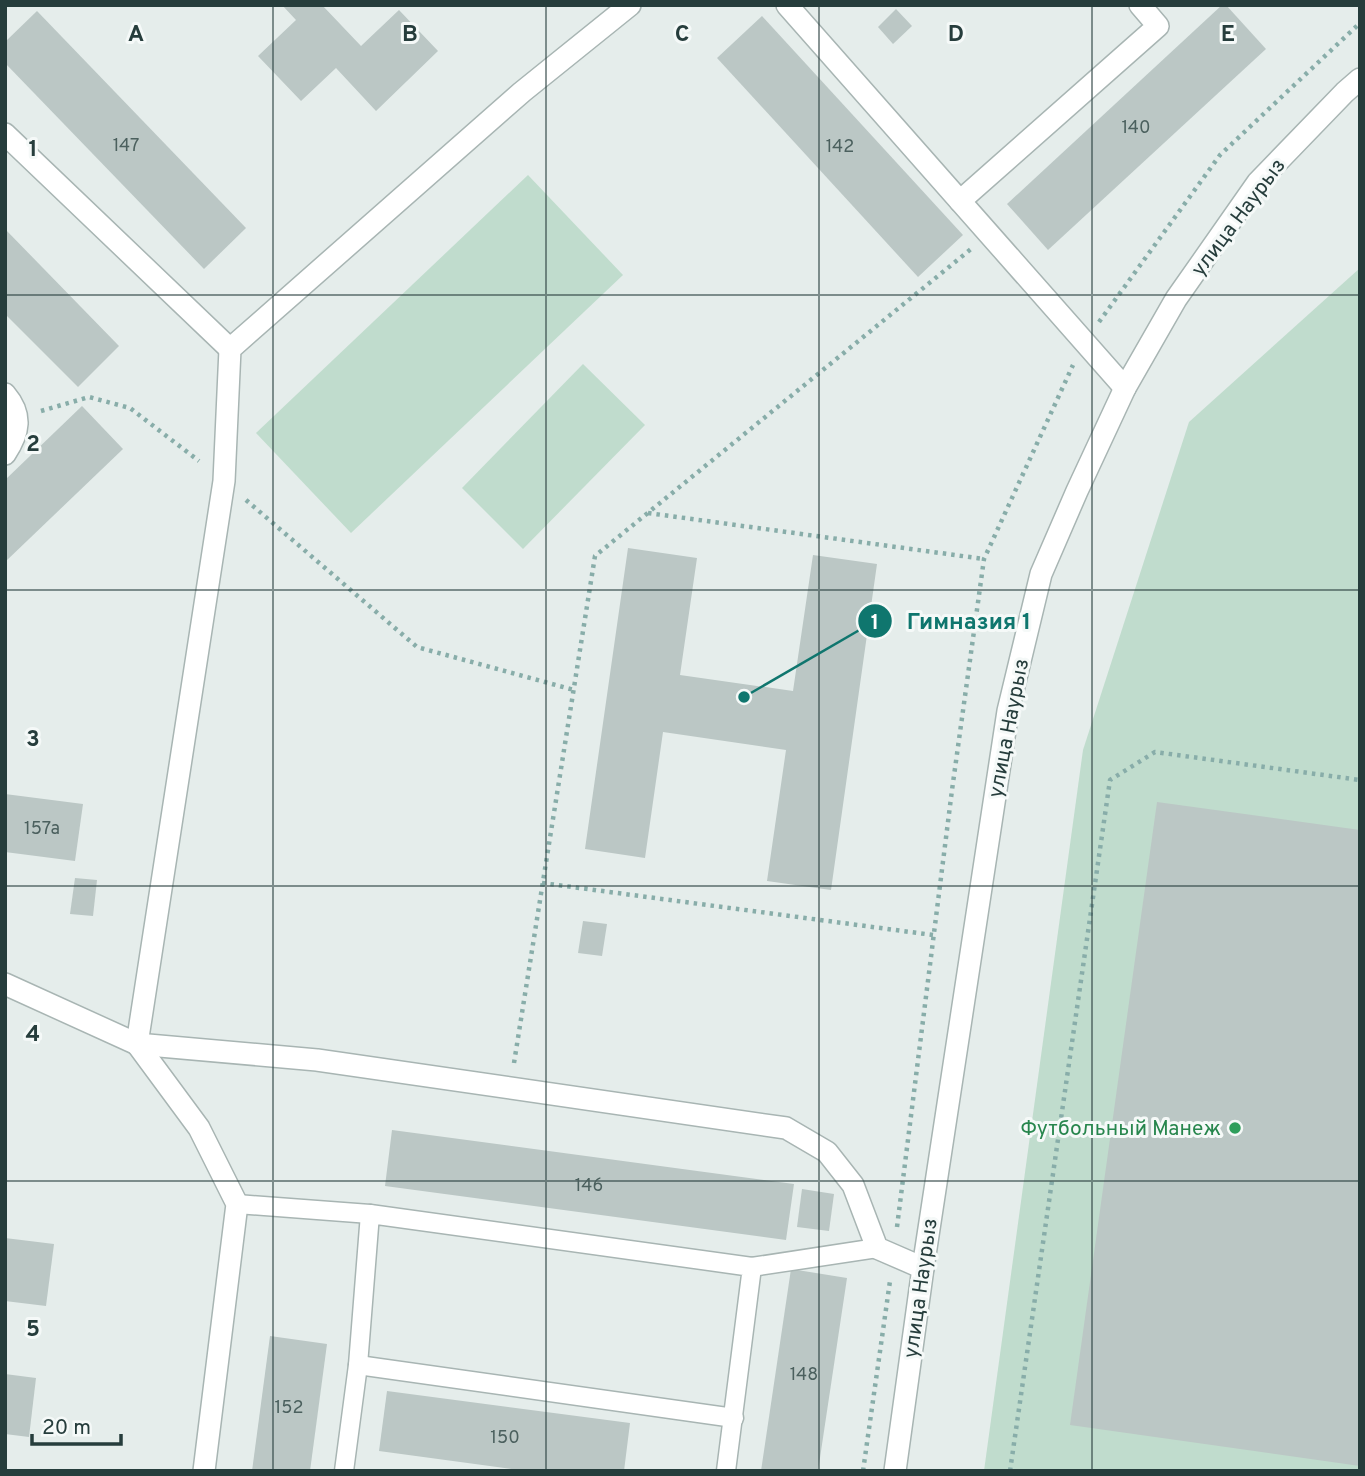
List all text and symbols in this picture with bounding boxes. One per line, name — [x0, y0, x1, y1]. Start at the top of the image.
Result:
text: A — [128, 21, 144, 50]
text: B — [402, 21, 418, 50]
text: C — [675, 21, 689, 50]
text: D — [948, 21, 964, 50]
text: E — [1221, 21, 1235, 50]
house number: 140 — [1121, 117, 1151, 140]
house number: 147 — [113, 135, 139, 158]
text: 1 — [28, 136, 38, 165]
house number: 142 — [826, 136, 854, 159]
street label: улица Наурыз — [1186, 153, 1292, 282]
text: 2 — [26, 431, 40, 460]
callout: Гимназия 1 — [858, 599, 1045, 643]
text: Гимназия 1 — [907, 609, 1031, 638]
text: 1 — [871, 610, 879, 637]
street label: улица Наурыз — [983, 656, 1036, 800]
text: 3 — [26, 726, 40, 755]
house number: 157а — [24, 818, 60, 841]
text: 4 — [26, 1021, 40, 1050]
place label: Футбольный Манеж — [1020, 1116, 1221, 1143]
marker: Футбольный Манеж — [1227, 1120, 1243, 1136]
house number: 146 — [575, 1175, 603, 1198]
street label: улица Наурыз — [898, 1216, 945, 1360]
text: 5 — [26, 1316, 40, 1345]
house number: 148 — [790, 1364, 818, 1387]
house number: 152 — [275, 1397, 303, 1420]
scale bar — [32, 1402, 121, 1446]
text: 20 m — [42, 1415, 91, 1442]
house number: 150 — [490, 1427, 520, 1450]

